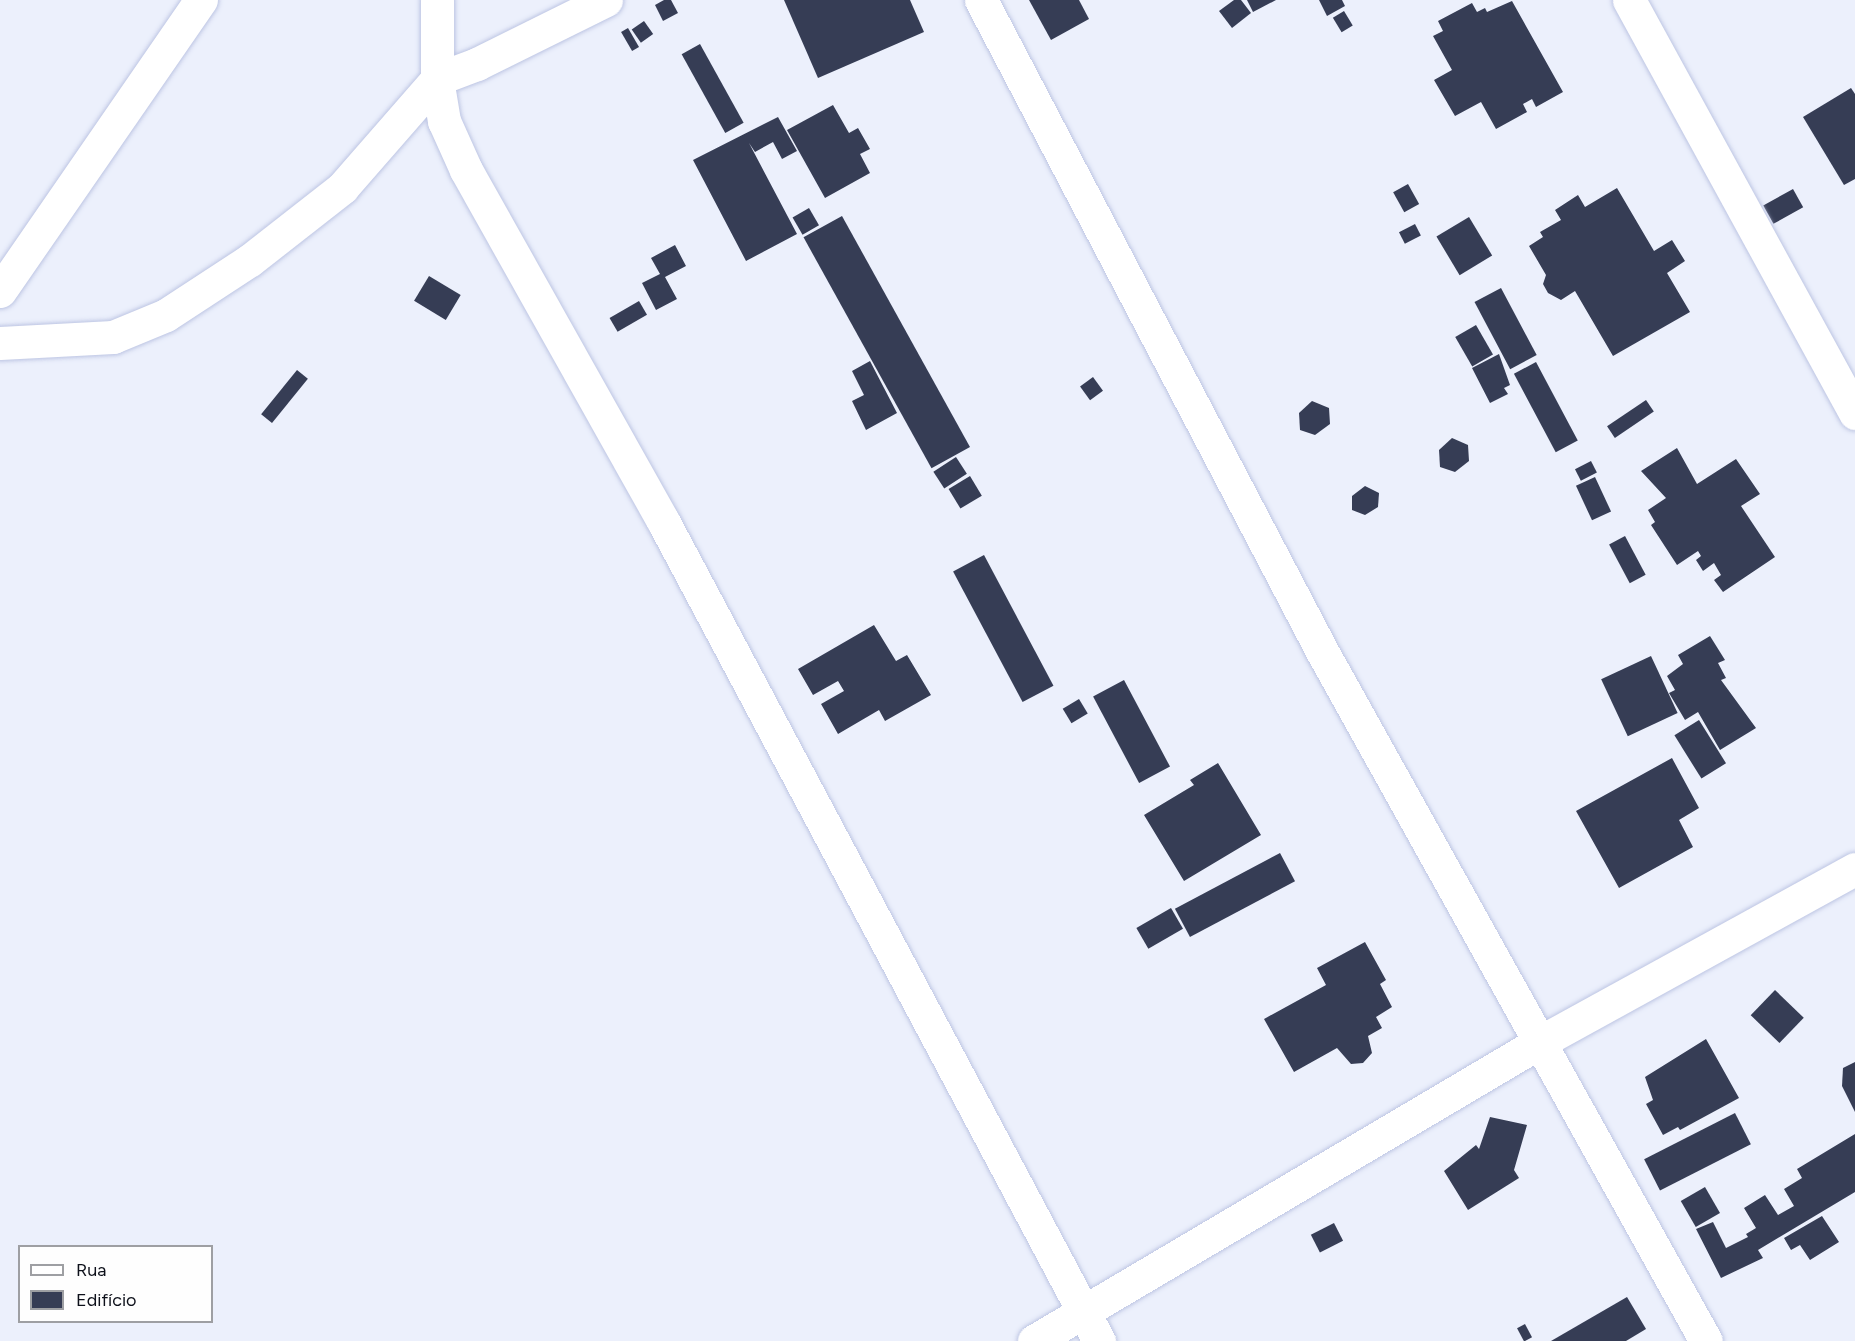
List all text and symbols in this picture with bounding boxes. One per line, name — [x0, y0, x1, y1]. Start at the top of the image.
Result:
legend — [18, 1245, 213, 1323]
text: Rua — [76, 1259, 107, 1281]
text: Edifício — [76, 1289, 137, 1311]

